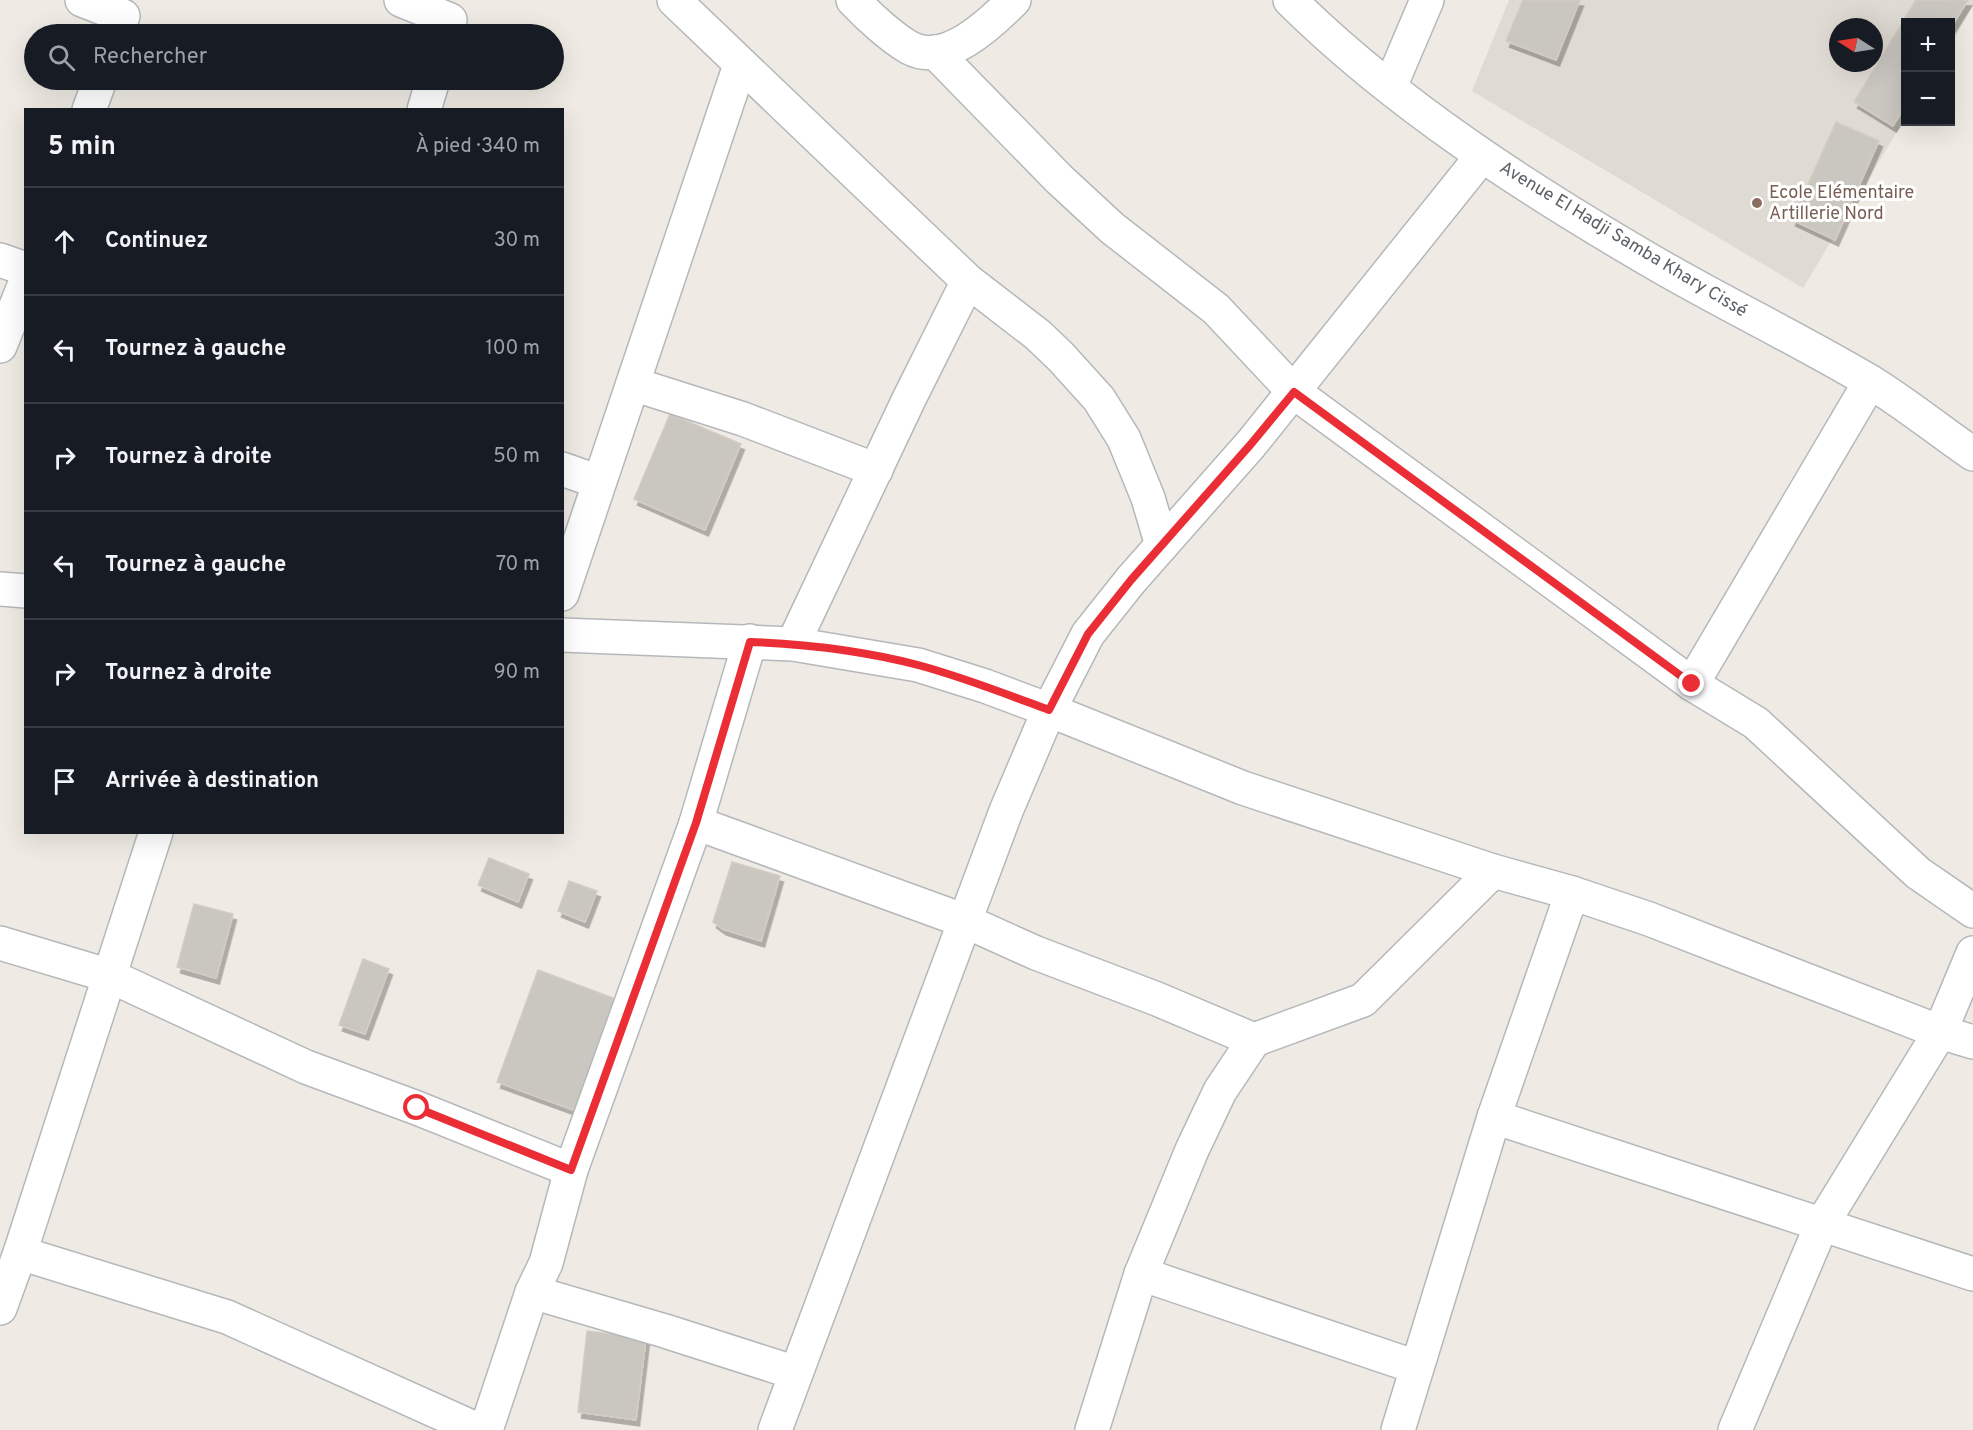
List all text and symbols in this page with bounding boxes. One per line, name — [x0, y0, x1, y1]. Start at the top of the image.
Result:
north arrow — [1829, 18, 1883, 72]
map controls — [1901, 18, 1955, 126]
button: + — [1901, 18, 1955, 72]
search box — [24, 24, 564, 90]
icon: search — [45, 41, 78, 74]
text: Rechercher — [93, 44, 207, 71]
button: − — [1901, 72, 1955, 126]
text: 5 min — [48, 131, 116, 164]
text: À pied · 340 m — [415, 134, 540, 160]
street label: Avenue El Hadji Samba Khary Cissé — [1495, 157, 1751, 323]
place label: Ecole Elémentaire Artillerie Nord — [1769, 182, 1914, 226]
marker: Ecole Elémentaire Artillerie Nord — [1750, 196, 1764, 210]
icon: ahead — [48, 225, 81, 258]
text: Continuez — [105, 228, 208, 255]
text: 30 m — [494, 228, 540, 254]
icon: left — [48, 333, 81, 366]
text: Tournez à gauche — [105, 336, 286, 363]
text: 100 m — [485, 336, 540, 362]
icon: right — [48, 441, 81, 474]
text: Tournez à droite — [105, 444, 272, 471]
text: 50 m — [493, 444, 540, 470]
icon: left — [48, 549, 81, 582]
text: Tournez à gauche — [105, 552, 286, 579]
text: 70 m — [496, 552, 540, 578]
icon: right — [48, 657, 81, 690]
text: Tournez à droite — [105, 660, 272, 687]
text: 90 m — [494, 660, 540, 686]
route end — [1678, 670, 1704, 696]
icon: arrive — [48, 765, 81, 798]
text: Arrivée à destination — [105, 768, 319, 795]
route start — [403, 1094, 429, 1120]

